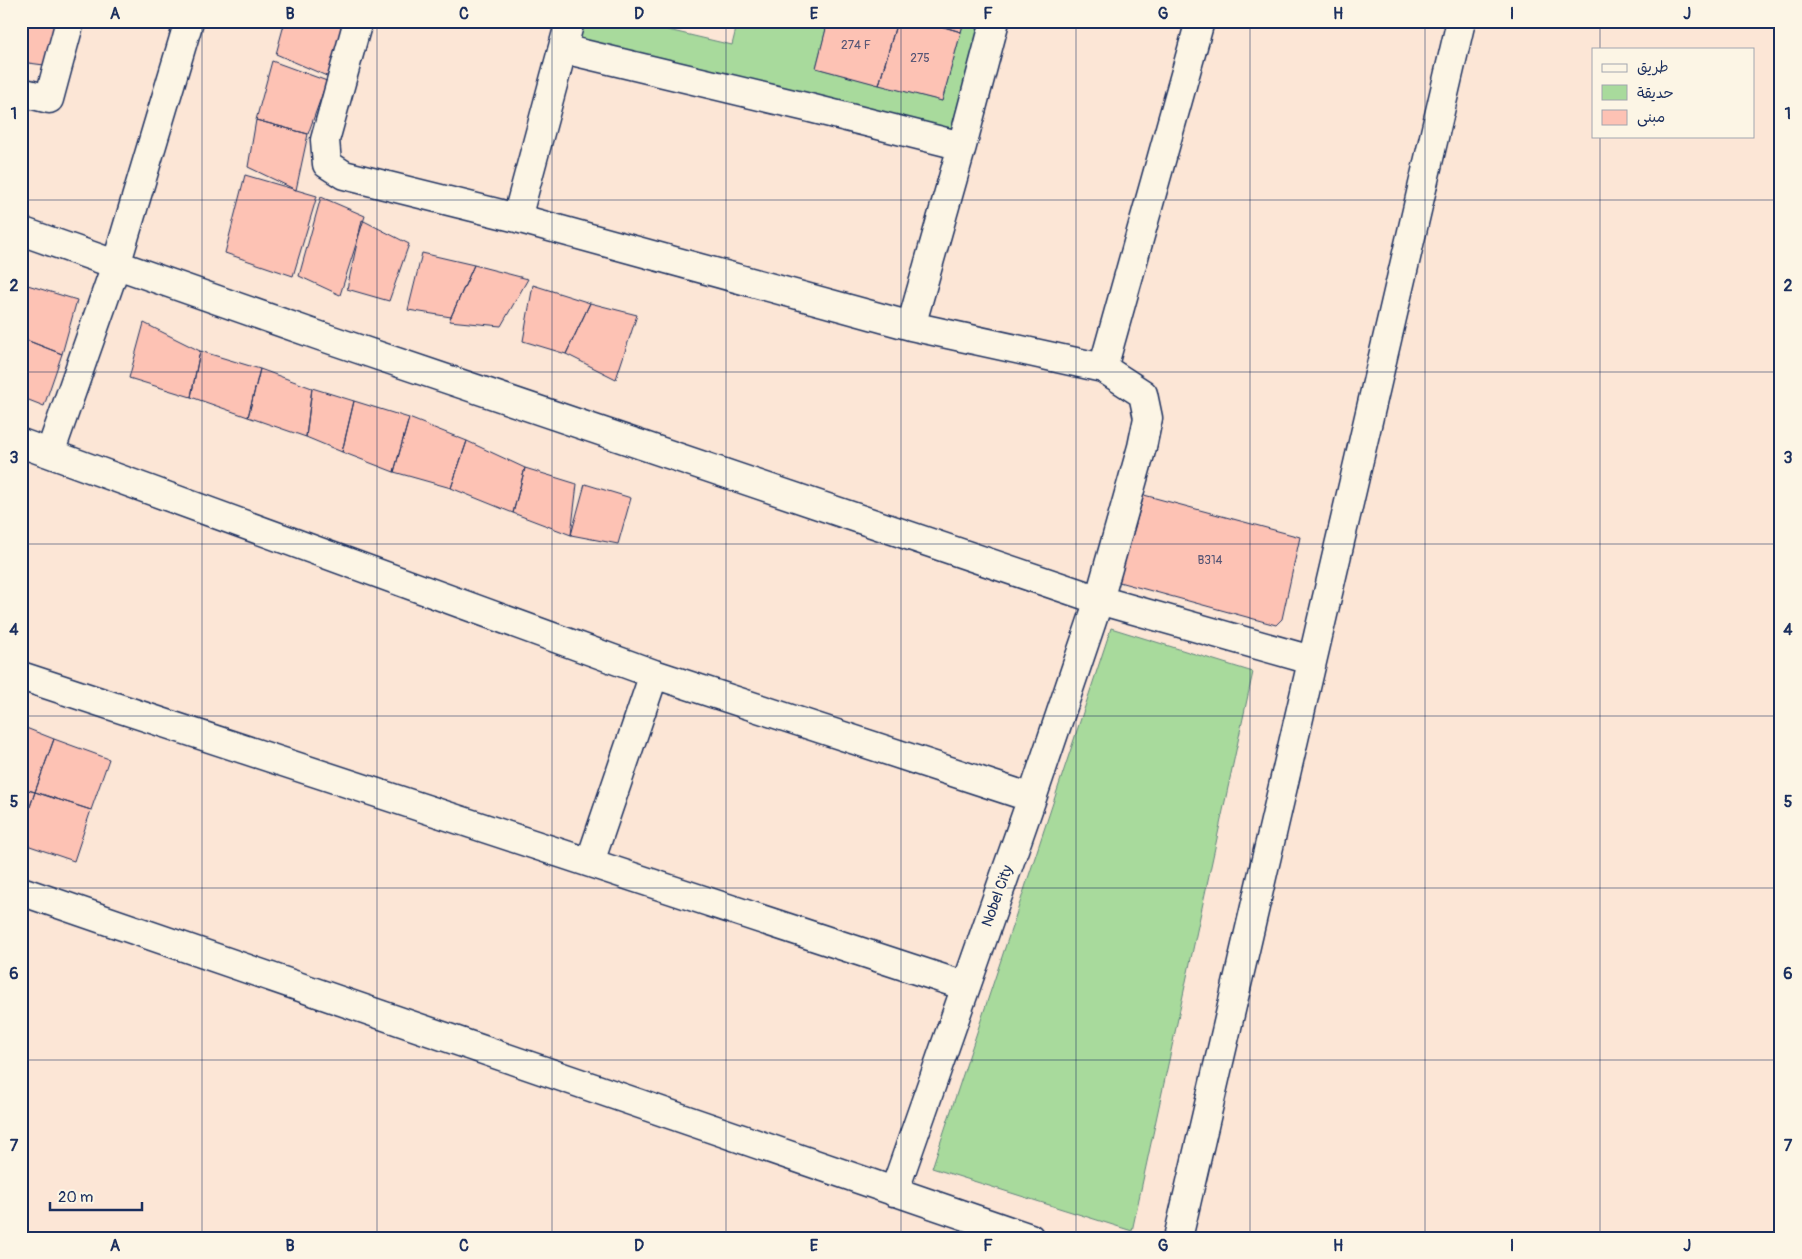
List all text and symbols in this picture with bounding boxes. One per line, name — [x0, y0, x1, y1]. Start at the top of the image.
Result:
text: A — [110, 4, 121, 24]
text: B — [285, 4, 295, 24]
text: C — [459, 4, 469, 24]
text: D — [634, 4, 644, 24]
text: E — [810, 4, 819, 24]
text: F — [983, 4, 993, 24]
text: G — [1158, 4, 1169, 24]
text: H — [1333, 4, 1343, 24]
text: I — [1510, 4, 1514, 24]
text: J — [1683, 4, 1691, 24]
house number: 274 F — [841, 38, 871, 53]
legend — [1592, 48, 1754, 138]
house number: 275 — [910, 51, 930, 66]
text: طريق — [1637, 58, 1669, 77]
text: حديقة — [1637, 84, 1674, 103]
text: 1 — [11, 104, 17, 124]
text: 1 — [1785, 104, 1791, 124]
text: مبنى — [1637, 108, 1665, 127]
text: 2 — [10, 276, 19, 296]
text: 2 — [1784, 276, 1793, 296]
text: 3 — [10, 448, 19, 468]
text: 3 — [1784, 448, 1793, 468]
house number: B314 — [1197, 553, 1223, 568]
text: 4 — [9, 620, 19, 640]
text: 4 — [1783, 620, 1793, 640]
text: 5 — [10, 792, 19, 812]
text: 5 — [1784, 792, 1793, 812]
street label: Nobel City — [978, 862, 1018, 930]
text: 6 — [9, 964, 19, 984]
text: 6 — [1783, 964, 1793, 984]
text: 7 — [10, 1136, 19, 1156]
text: 7 — [1784, 1136, 1793, 1156]
scale bar — [50, 1179, 142, 1211]
text: 20 m — [58, 1188, 93, 1207]
text: A — [110, 1236, 121, 1256]
text: B — [285, 1236, 295, 1256]
text: C — [459, 1236, 469, 1256]
text: D — [634, 1236, 644, 1256]
text: E — [810, 1236, 819, 1256]
text: F — [983, 1236, 993, 1256]
text: G — [1158, 1236, 1169, 1256]
text: H — [1333, 1236, 1343, 1256]
text: I — [1510, 1236, 1514, 1256]
text: J — [1683, 1236, 1691, 1256]

